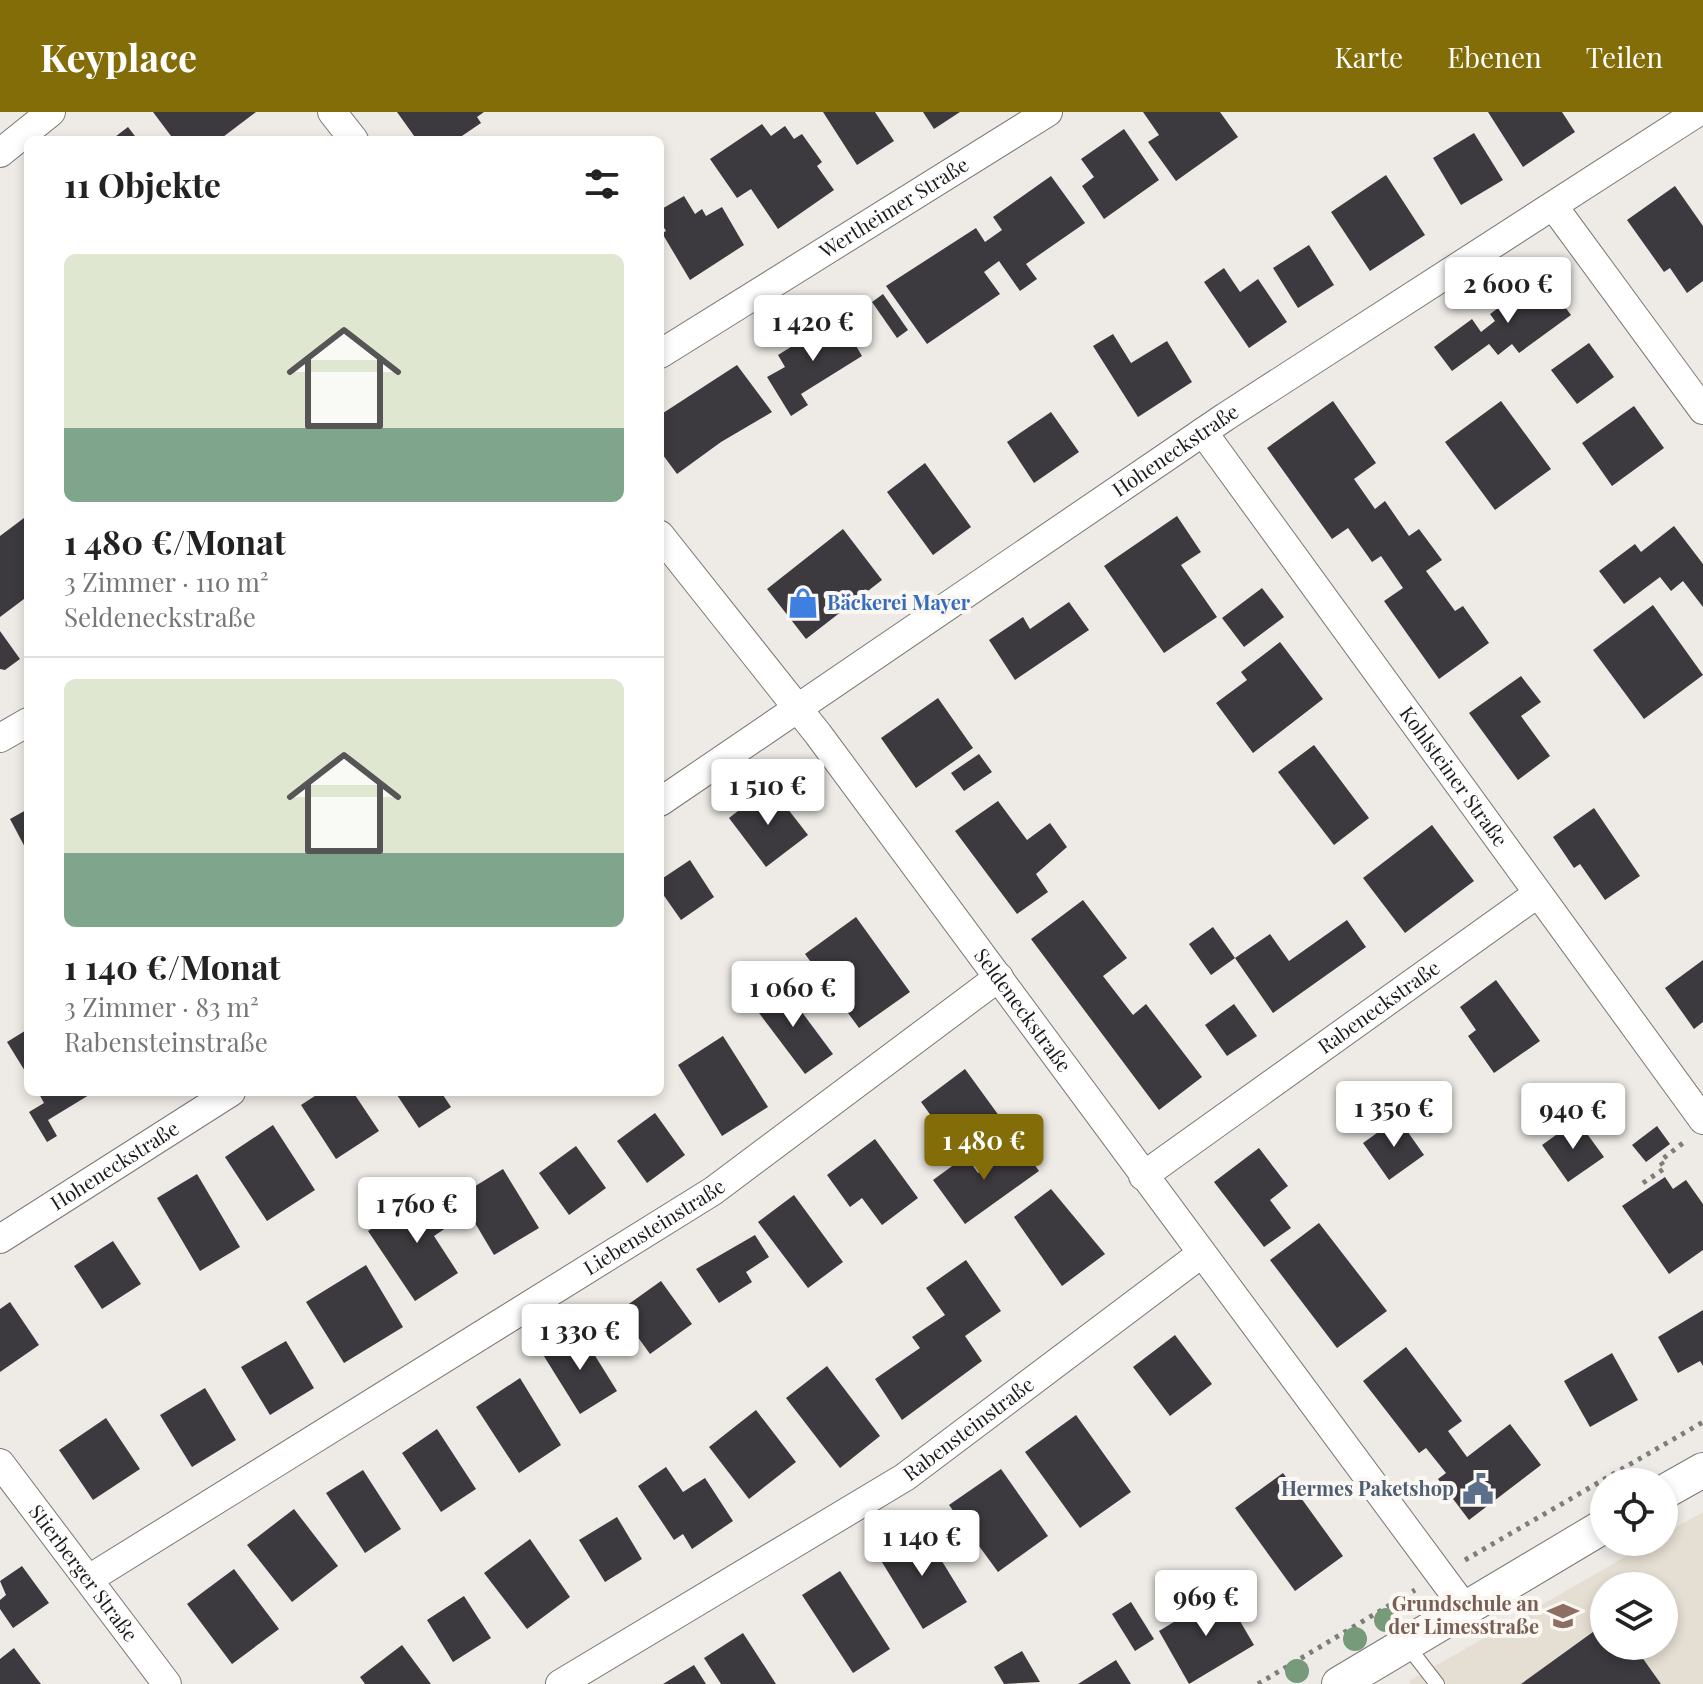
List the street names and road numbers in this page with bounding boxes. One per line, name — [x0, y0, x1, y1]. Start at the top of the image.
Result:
street label: Wertheimer Straße — [813, 150, 973, 264]
street label: Hoheneckstraße — [1106, 397, 1243, 502]
street label: Kohlsteiner Straße — [1394, 700, 1515, 851]
street label: Seldeneckstraße — [969, 942, 1079, 1077]
street label: Rabeneckstraße — [1312, 953, 1444, 1059]
street label: Hoheneckstraße — [45, 1114, 183, 1216]
street label: Liebensteinstraße — [578, 1172, 730, 1280]
street label: Rabensteinstraße — [897, 1370, 1039, 1486]
street label: Stierberger Straße — [24, 1498, 145, 1646]

